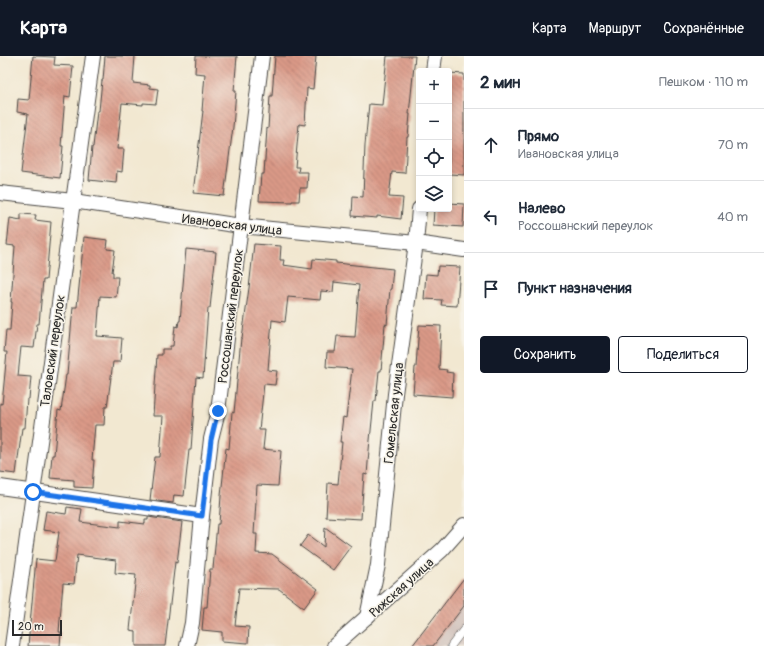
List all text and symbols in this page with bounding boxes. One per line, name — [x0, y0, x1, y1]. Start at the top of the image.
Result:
text: Карта — [20, 16, 67, 40]
text: Карта — [532, 20, 567, 37]
text: Маршрут — [589, 20, 641, 37]
text: Сохранённые — [663, 20, 744, 37]
map controls — [416, 68, 452, 212]
button: + — [416, 68, 452, 104]
text: 2 мин — [480, 72, 520, 93]
text: Пешком · 110 m — [659, 74, 748, 90]
button: − — [416, 104, 452, 140]
text: Прямо — [518, 127, 559, 146]
icon: ahead — [480, 134, 502, 156]
text: 70 m — [718, 137, 748, 153]
button: locate — [416, 140, 452, 176]
text: Ивановская улица — [518, 146, 619, 162]
button: layers — [416, 176, 452, 212]
text: Налево — [518, 199, 565, 218]
icon: left — [480, 206, 502, 228]
text: 40 m — [717, 209, 748, 225]
street label: Ивановская улица — [181, 211, 283, 239]
text: Россошанский переулок — [518, 218, 653, 234]
street label: Россошанский переулок — [215, 248, 247, 384]
icon: arrive — [480, 278, 502, 300]
text: Пункт назначения — [518, 279, 632, 298]
street label: Таловский переулок — [37, 294, 69, 408]
button: Сохранить — [480, 336, 610, 373]
button: Поделиться — [618, 336, 748, 373]
street label: Гомельская улица — [381, 362, 407, 464]
route end — [209, 402, 227, 420]
route start — [24, 483, 42, 501]
street label: Рижская улица — [366, 555, 437, 621]
scale bar — [12, 618, 62, 637]
text: 20 m — [18, 620, 44, 633]

